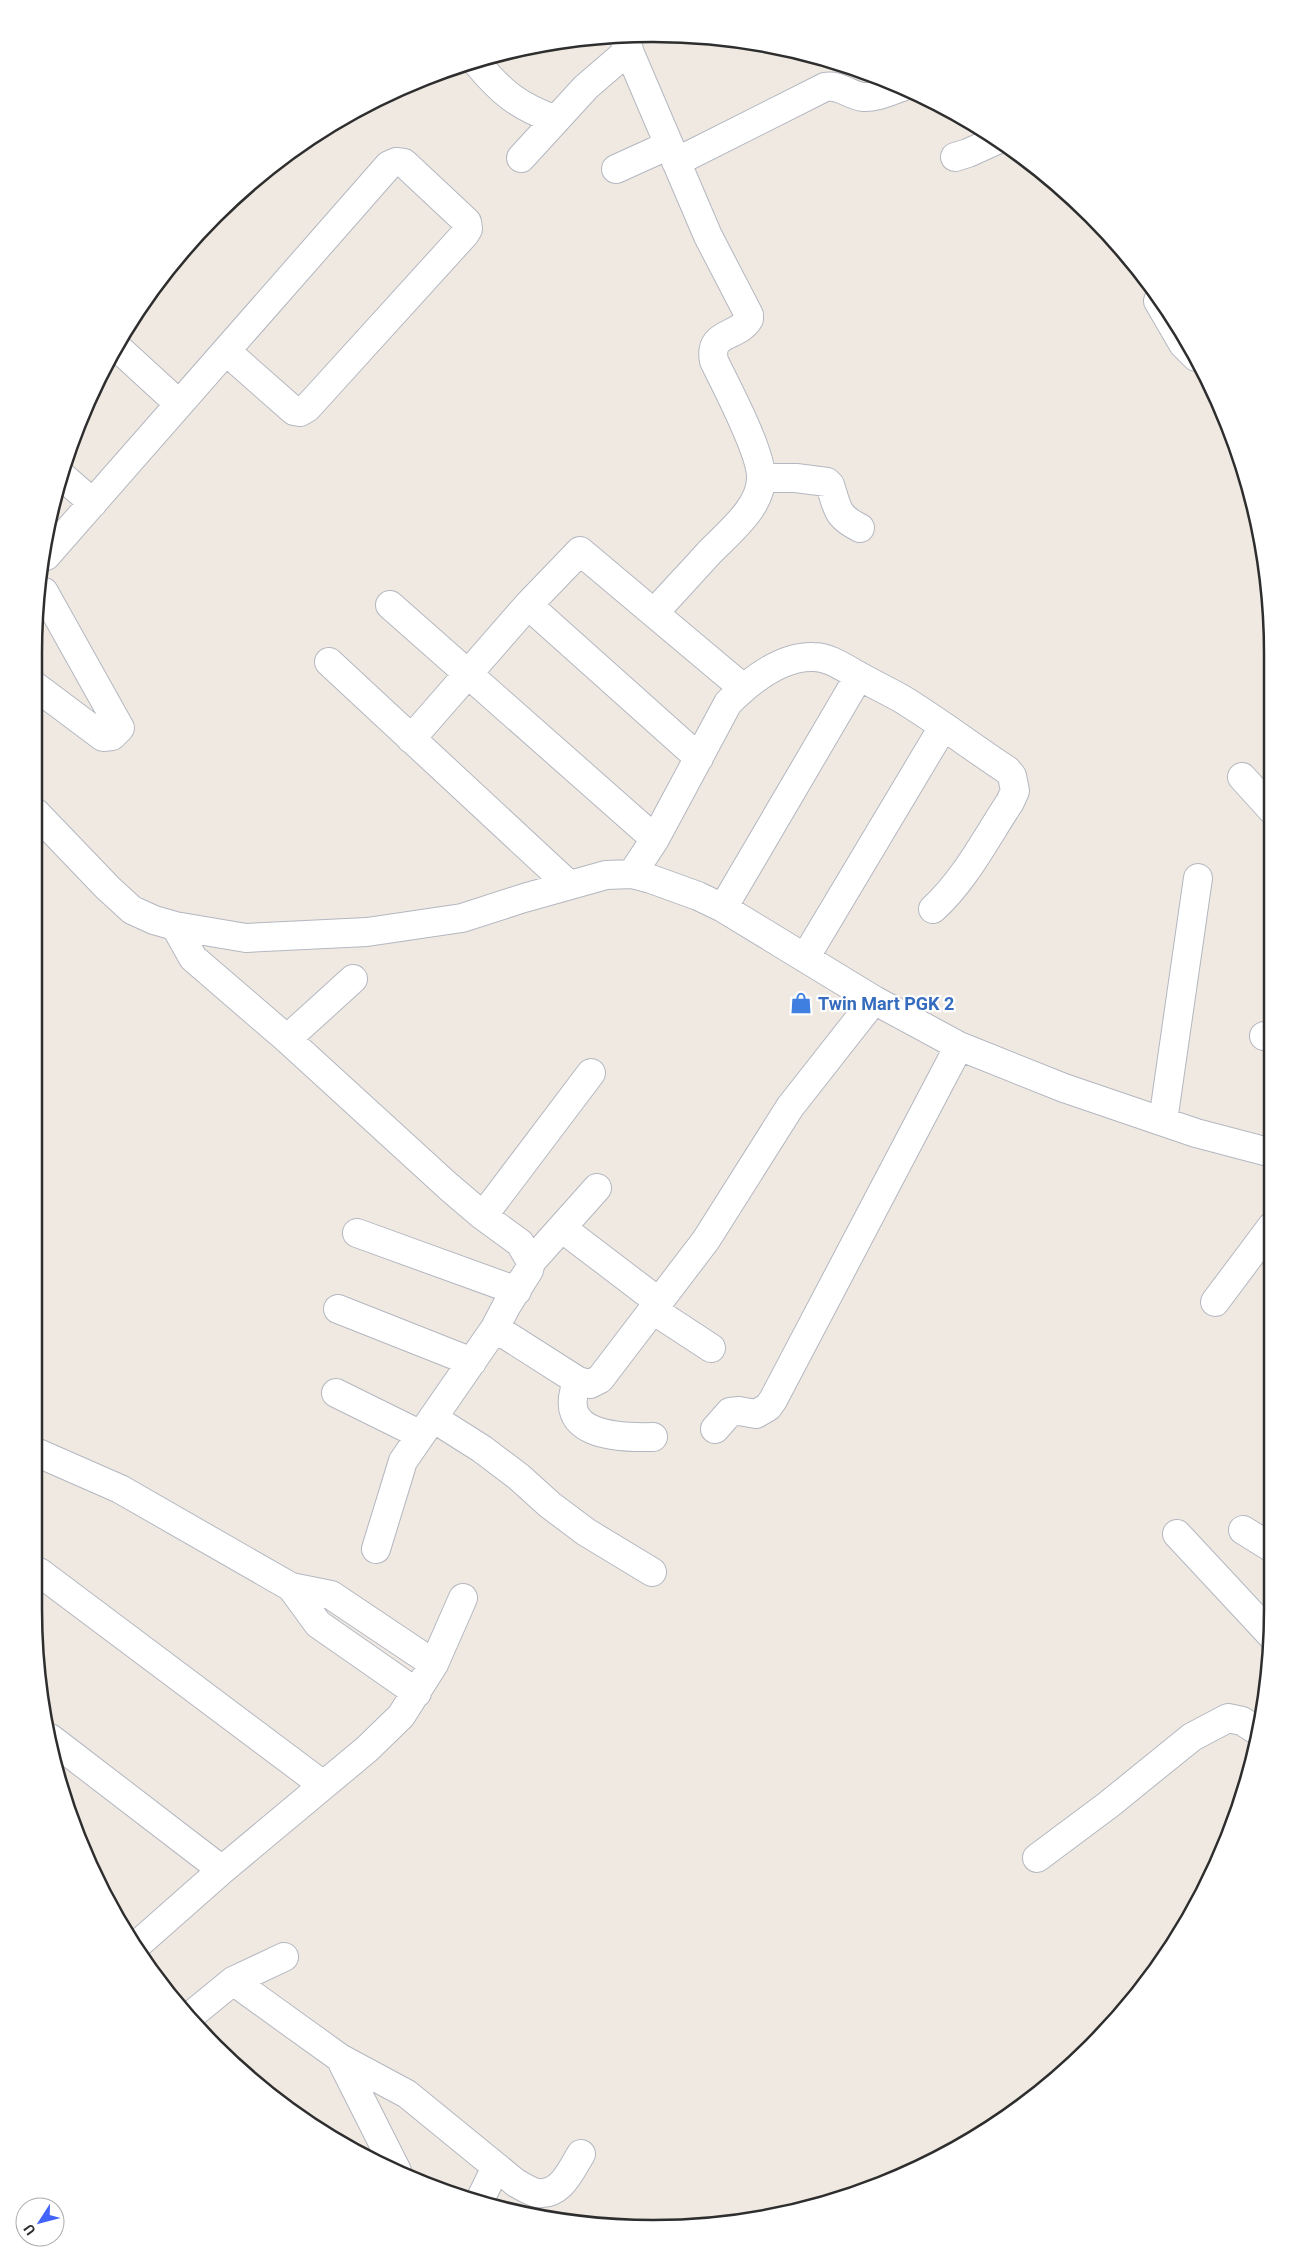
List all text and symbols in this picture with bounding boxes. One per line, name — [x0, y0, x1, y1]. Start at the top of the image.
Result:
shop icon: Twin Mart PGK 2 — [788, 990, 814, 1016]
place label: Twin Mart PGK 2 — [818, 993, 954, 1014]
north arrow — [15, 2197, 65, 2247]
text: U — [20, 2221, 39, 2238]

